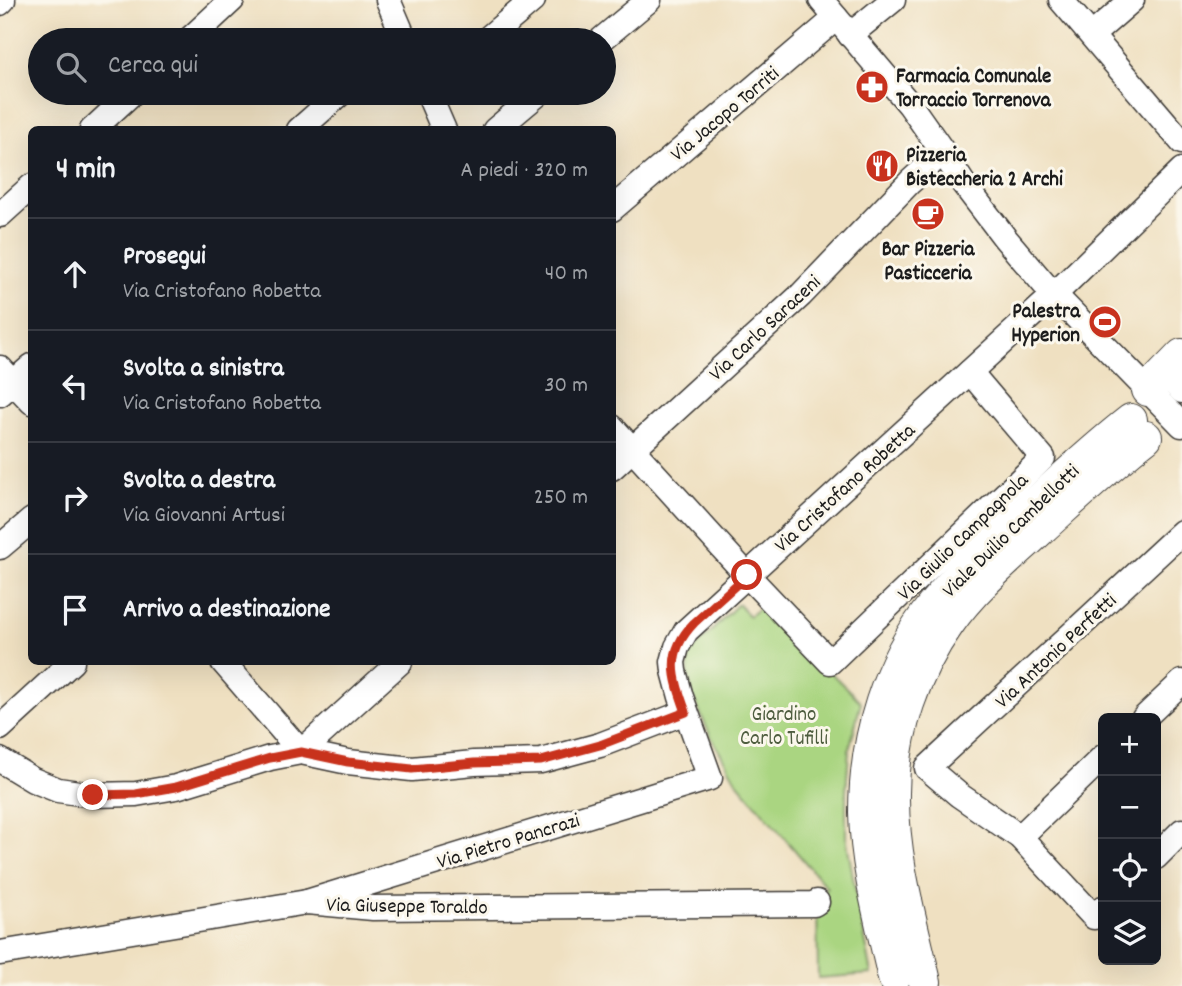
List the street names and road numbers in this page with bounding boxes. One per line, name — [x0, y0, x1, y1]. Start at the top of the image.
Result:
street label: Via Jacopo Torriti — [665, 60, 787, 170]
street label: Via Carlo Saraceni — [703, 269, 829, 389]
street label: Via Cristofano Robetta — [769, 417, 924, 561]
street label: Viale Duilio Cambellotti — [936, 458, 1088, 606]
street label: Via Giulio Campagnola — [892, 467, 1037, 609]
street label: Via Antonio Perfetti — [989, 588, 1125, 717]
street label: Via Pietro Pancrazi — [434, 807, 584, 879]
street label: Via Giuseppe Toraldo — [326, 892, 488, 924]

